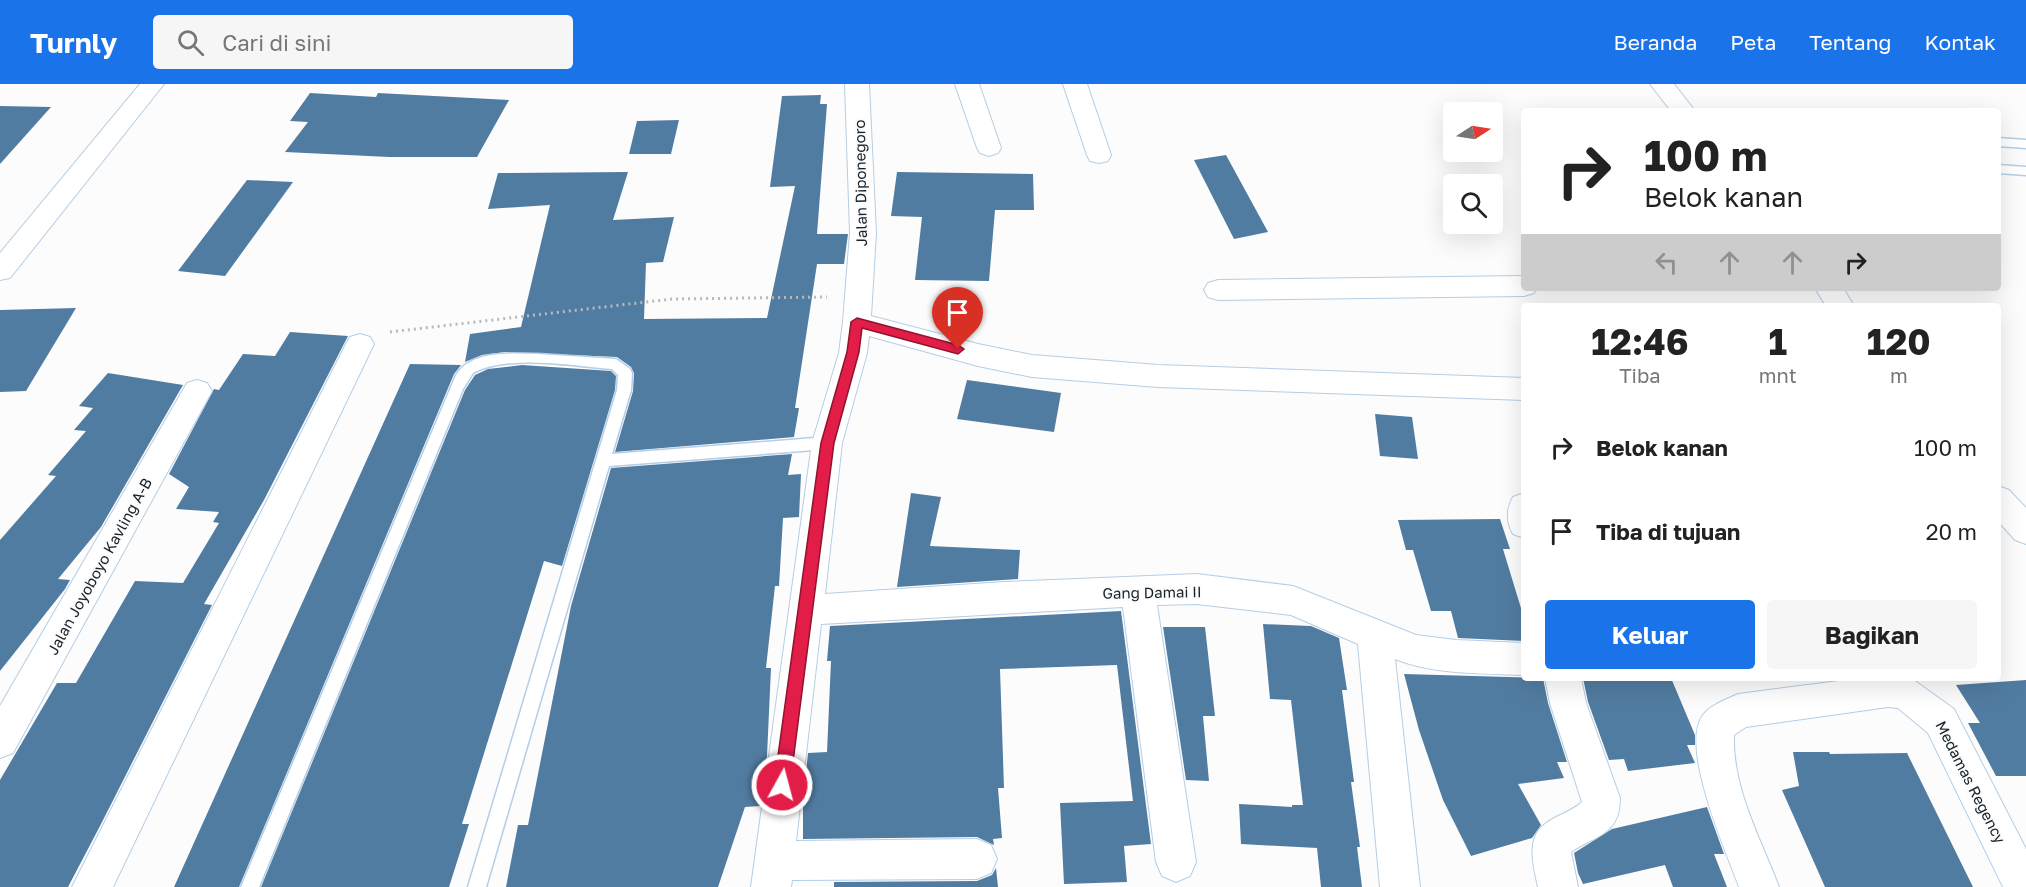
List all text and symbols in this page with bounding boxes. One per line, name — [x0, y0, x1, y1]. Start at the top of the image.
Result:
search box — [153, 15, 573, 69]
text: Turnly — [30, 26, 117, 59]
icon: search — [174, 26, 207, 59]
text: Cari di sini — [222, 29, 332, 56]
text: Beranda — [1614, 29, 1697, 55]
text: Peta — [1730, 29, 1776, 55]
text: Tentang — [1809, 29, 1891, 55]
text: Kontak — [1924, 29, 1996, 55]
north arrow — [1443, 102, 1503, 162]
map controls — [1443, 102, 1503, 234]
street label: Jalan Diponegoro — [850, 120, 870, 246]
text: 100 m — [1644, 130, 1767, 180]
icon: right — [1545, 132, 1623, 210]
button: search — [1443, 174, 1503, 234]
text: Belok kanan — [1644, 181, 1803, 213]
icon: left — [1650, 246, 1683, 279]
icon: ahead — [1713, 246, 1746, 279]
icon: ahead — [1776, 246, 1809, 279]
icon: right — [1839, 246, 1872, 279]
pin — [932, 287, 983, 349]
icon: arrive — [941, 296, 974, 329]
text: 12:46 — [1591, 320, 1689, 363]
text: 1 — [1768, 320, 1787, 363]
text: 120 — [1867, 320, 1931, 363]
text: Tiba — [1619, 363, 1661, 387]
text: mnt — [1759, 363, 1797, 387]
text: m — [1890, 363, 1908, 387]
icon: right — [1545, 431, 1578, 464]
text: Belok kanan — [1596, 434, 1728, 461]
text: 100 m — [1914, 434, 1977, 461]
street label: Jalan Joyoboyo Kavling A-B — [43, 474, 155, 658]
icon: arrive — [1545, 515, 1578, 548]
text: Tiba di tujuan — [1596, 518, 1740, 545]
text: 20 m — [1926, 518, 1977, 545]
street label: Gang Damai II — [1102, 582, 1202, 602]
button: Keluar — [1545, 600, 1755, 669]
button: Bagikan — [1767, 600, 1977, 669]
street label: Medamas Regency — [1932, 718, 2010, 847]
position arrow — [750, 753, 814, 817]

